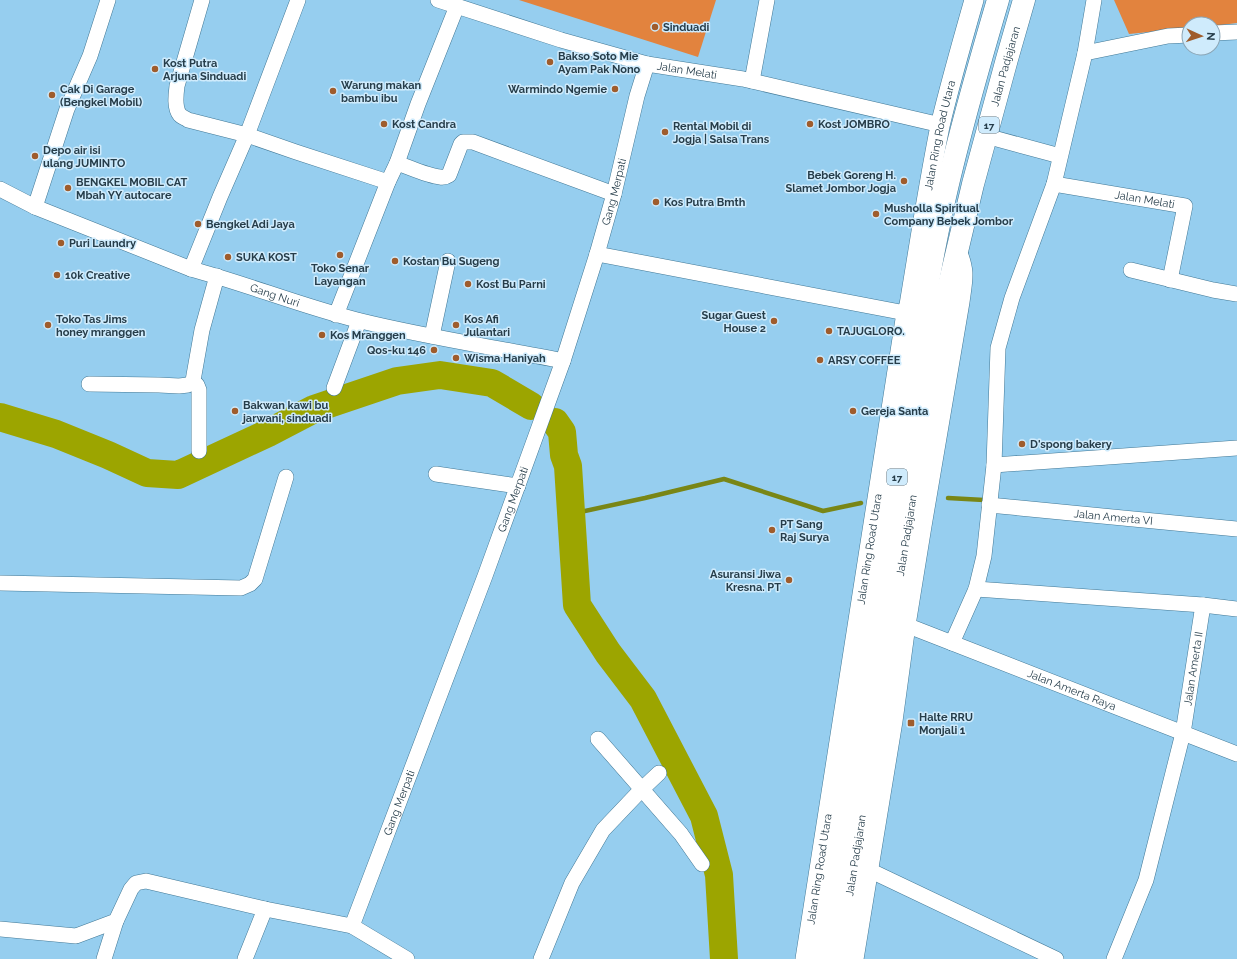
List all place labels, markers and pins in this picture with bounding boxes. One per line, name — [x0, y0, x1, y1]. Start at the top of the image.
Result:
place label: Sinduadi — [663, 21, 709, 34]
marker: Sinduadi — [650, 22, 660, 32]
place label: Bakso Soto Mie Ayam Pak Nono — [558, 50, 641, 76]
place label: Kost Putra Arjuna Sinduadi — [163, 57, 246, 83]
marker: Bakso Soto Mie Ayam Pak Nono — [545, 57, 555, 67]
marker: Kost Putra Arjuna Sinduadi — [150, 64, 160, 74]
place label: Warung makan bambu ibu — [341, 79, 422, 105]
place label: Cak Di Garage (Bengkel Mobil) — [60, 83, 143, 109]
place label: Warmindo Ngemie — [508, 83, 607, 96]
marker: Warmindo Ngemie — [610, 84, 620, 94]
marker: Warung makan bambu ibu — [328, 86, 338, 96]
marker: Cak Di Garage (Bengkel Mobil) — [47, 90, 57, 100]
place label: Kost Candra — [392, 118, 456, 131]
place label: Kost JOMBRO — [818, 118, 890, 131]
marker: Kost Candra — [379, 119, 389, 129]
marker: Kost JOMBRO — [805, 119, 815, 129]
place label: Rental Mobil di Jogja | Salsa Trans — [673, 120, 770, 146]
marker: Rental Mobil di Jogja | Salsa Trans — [660, 127, 670, 137]
place label: Depo air isi ulang JUMINTO — [43, 144, 125, 170]
marker: Depo air isi ulang JUMINTO — [30, 151, 40, 161]
place label: Bebek Goreng H. Slamet Jombor Jogja — [786, 169, 896, 195]
place label: BENGKEL MOBIL CAT Mbah YY autocare — [76, 176, 187, 202]
marker: Bebek Goreng H. Slamet Jombor Jogja — [899, 176, 909, 186]
marker: BENGKEL MOBIL CAT Mbah YY autocare — [63, 183, 73, 193]
place label: Kos Putra Bmth — [664, 196, 746, 209]
marker: Kos Putra Bmth — [651, 197, 661, 207]
place label: Musholla Spiritual Company Bebek Jombor — [884, 202, 1014, 228]
marker: Musholla Spiritual Company Bebek Jombor — [871, 209, 881, 219]
place label: Bengkel Adi Jaya — [206, 218, 295, 231]
marker: Bengkel Adi Jaya — [193, 219, 203, 229]
place label: Puri Laundry — [69, 237, 136, 250]
marker: Puri Laundry — [56, 238, 66, 248]
marker: Toko Senar Layangan — [335, 250, 345, 260]
place label: SUKA KOST — [236, 251, 297, 264]
marker: SUKA KOST — [223, 252, 233, 262]
place label: Kostan Bu Sugeng — [403, 255, 499, 268]
marker: Kostan Bu Sugeng — [390, 256, 400, 266]
place label: Toko Senar Layangan — [311, 262, 370, 288]
place label: 10k Creative — [65, 269, 130, 282]
marker: 10k Creative — [52, 270, 62, 280]
place label: Kost Bu Parni — [476, 278, 546, 291]
marker: Kost Bu Parni — [463, 279, 473, 289]
place label: Sugar Guest House 2 — [702, 309, 767, 335]
place label: Toko Tas Jims honey mranggen — [56, 313, 146, 339]
place label: Kos Afi Julantari — [464, 313, 510, 339]
marker: Sugar Guest House 2 — [769, 316, 779, 326]
marker: Toko Tas Jims honey mranggen — [43, 320, 53, 330]
marker: Kos Afi Julantari — [451, 320, 461, 330]
place label: TAJUGLORO. — [837, 325, 905, 338]
marker: TAJUGLORO. — [824, 326, 834, 336]
place label: Kos Mranggen — [330, 329, 406, 342]
marker: Kos Mranggen — [317, 330, 327, 340]
place label: Qos-ku 146 — [367, 344, 426, 357]
marker: Qos-ku 146 — [429, 345, 439, 355]
place label: Wisma Haniyah — [464, 352, 546, 365]
marker: Wisma Haniyah — [451, 353, 461, 363]
place label: ARSY COFFEE — [828, 354, 901, 367]
marker: ARSY COFFEE — [815, 355, 825, 365]
place label: Bakwan kawi bu jarwani, sinduadi — [241, 399, 332, 425]
place label: Gereja Santa — [861, 405, 928, 418]
marker: Bakwan kawi bu jarwani, sinduadi — [230, 406, 240, 416]
marker: Gereja Santa — [848, 406, 858, 416]
place label: D'spong bakery — [1030, 438, 1112, 451]
marker: D'spong bakery — [1017, 439, 1027, 449]
place label: PT Sang Raj Surya — [780, 518, 829, 544]
marker: PT Sang Raj Surya — [767, 525, 777, 535]
place label: Asuransi Jiwa Kresna. PT — [710, 568, 781, 594]
marker: Asuransi Jiwa Kresna. PT — [784, 575, 794, 585]
place label: Halte RRU Monjali 1 — [919, 711, 973, 737]
marker: Halte RRU Monjali 1 — [906, 718, 916, 728]

